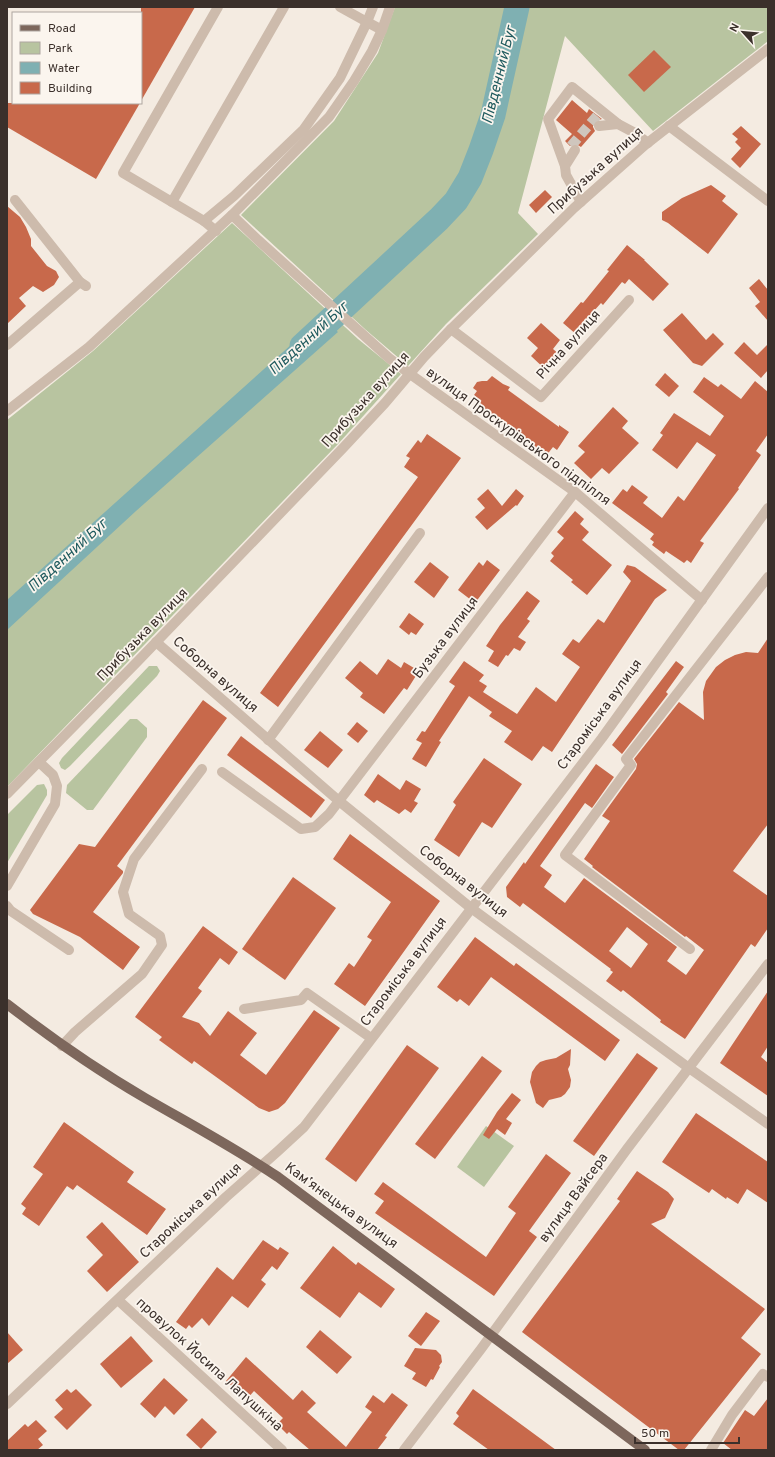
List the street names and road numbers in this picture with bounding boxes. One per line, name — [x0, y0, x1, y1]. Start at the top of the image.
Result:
street label: Прибузька вулиця — [545, 124, 647, 218]
street label: Річна вулиця — [533, 307, 605, 383]
street label: Прибузька вулиця — [319, 349, 413, 451]
street label: вулиця Проскурівського підпілля — [422, 364, 614, 510]
street label: Прибузька вулиця — [94, 585, 192, 685]
street label: Бузька вулиця — [410, 594, 482, 682]
street label: Соборна вулиця — [169, 633, 261, 717]
street label: Староміська вулиця — [554, 656, 646, 774]
street label: Соборна вулиця — [415, 842, 511, 922]
street label: Староміська вулиця — [357, 914, 451, 1030]
street label: вулиця Вайсера — [536, 1150, 612, 1246]
street label: Староміська вулиця — [137, 1159, 245, 1263]
street label: Камʼянецька вулиця — [281, 1159, 401, 1253]
street label: провулок Йосипа Лапушкіна — [132, 1294, 286, 1435]

